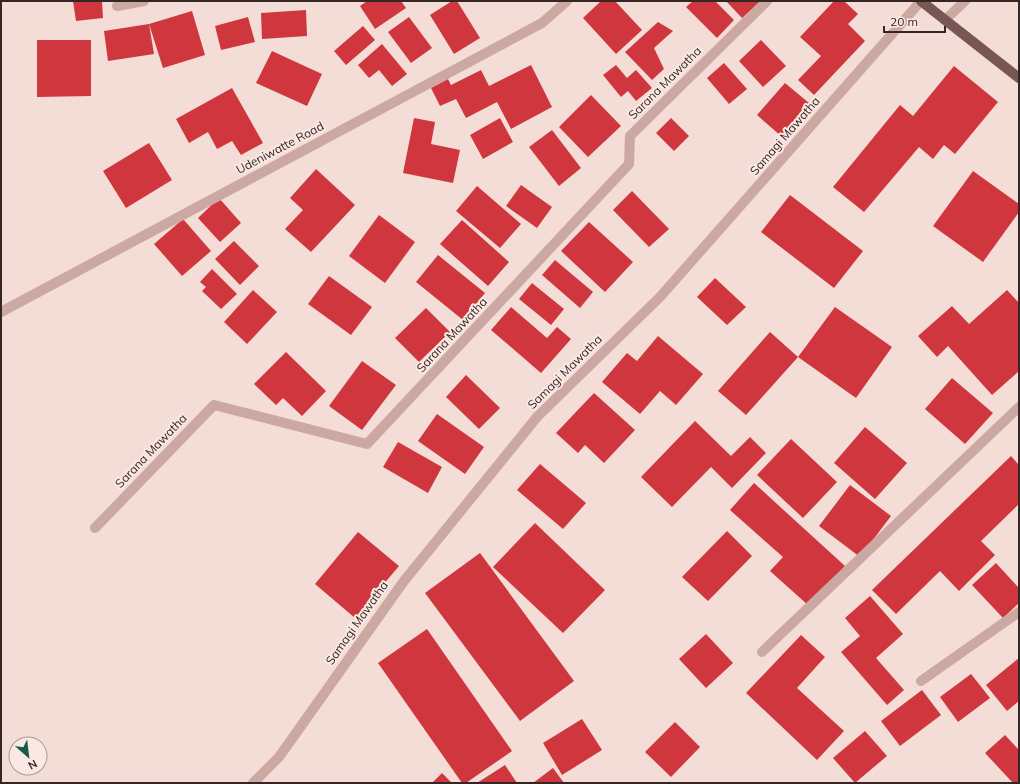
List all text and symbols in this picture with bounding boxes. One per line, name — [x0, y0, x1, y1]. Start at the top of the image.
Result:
scale bar — [884, 8, 945, 34]
text: 20 m — [890, 14, 918, 29]
street label: Sarana Mawatha — [625, 43, 704, 122]
street label: Samagi Mawatha — [746, 93, 823, 178]
street label: Udeniwatte Road — [233, 118, 326, 177]
street label: Sarana Mawatha — [413, 294, 490, 375]
street label: Samagi Mawatha — [524, 331, 605, 412]
street label: Sarana Mawatha — [112, 411, 190, 491]
street label: Samagi Mawatha — [322, 578, 391, 668]
north arrow — [8, 736, 48, 776]
text: N — [26, 757, 40, 773]

